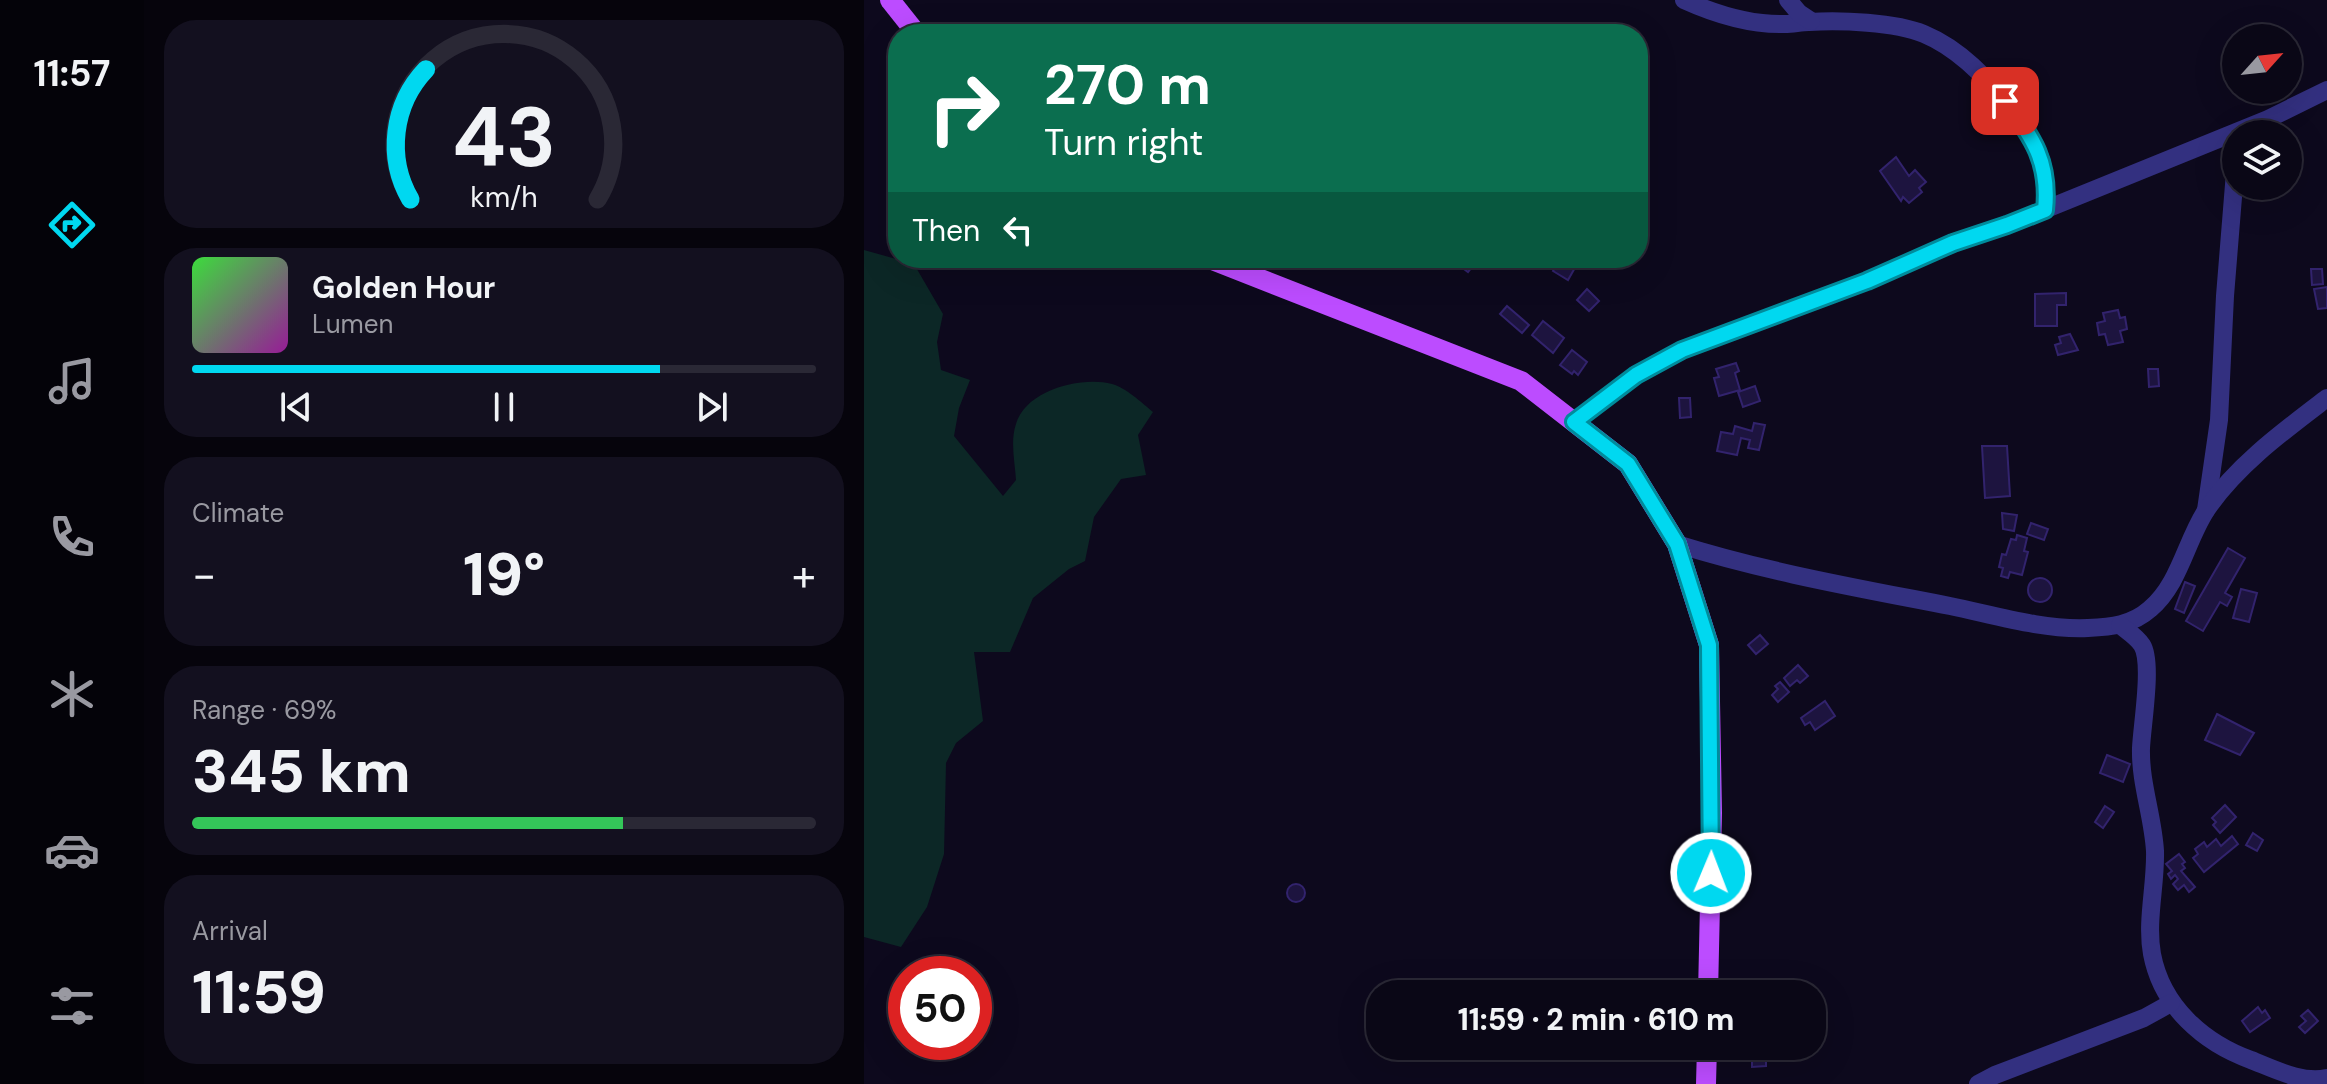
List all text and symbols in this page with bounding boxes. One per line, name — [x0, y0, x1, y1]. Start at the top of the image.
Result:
north arrow — [2222, 24, 2302, 104]
map controls — [2222, 24, 2302, 200]
text: 270 m — [1044, 48, 1211, 121]
text: 11:57 — [34, 50, 110, 97]
icon: right — [912, 56, 1016, 160]
pin — [1971, 67, 2039, 135]
icon: arrive — [1983, 79, 2027, 123]
text: 43 — [452, 83, 556, 192]
text: Turn right — [1044, 119, 1203, 166]
button: layers — [2222, 120, 2302, 200]
text: km/h — [470, 179, 538, 216]
icon: directions — [44, 197, 100, 253]
icon: left — [996, 208, 1040, 252]
text: Then — [912, 211, 980, 250]
text: Golden Hour — [312, 268, 495, 307]
text: Lumen — [312, 307, 393, 341]
icon: music — [44, 353, 100, 409]
icon: previous — [274, 385, 318, 429]
icon: pause — [482, 385, 526, 429]
icon: next — [690, 385, 734, 429]
text: Climate — [192, 496, 284, 530]
icon: phone — [44, 509, 100, 565]
text: 19° — [463, 535, 545, 614]
text: − — [192, 546, 216, 604]
text: + — [792, 546, 816, 604]
icon: climate — [44, 666, 100, 722]
text: Range · 69% — [192, 693, 336, 727]
text: 345 km — [192, 732, 411, 811]
icon: car — [44, 822, 100, 878]
position arrow — [1669, 831, 1753, 915]
text: Arrival — [192, 914, 268, 948]
text: 11:59 — [192, 953, 326, 1032]
speed limit sign: 50 — [888, 956, 992, 1060]
icon: filters — [44, 978, 100, 1034]
text: 11:59 · 2 min · 610 m — [1458, 1000, 1734, 1039]

